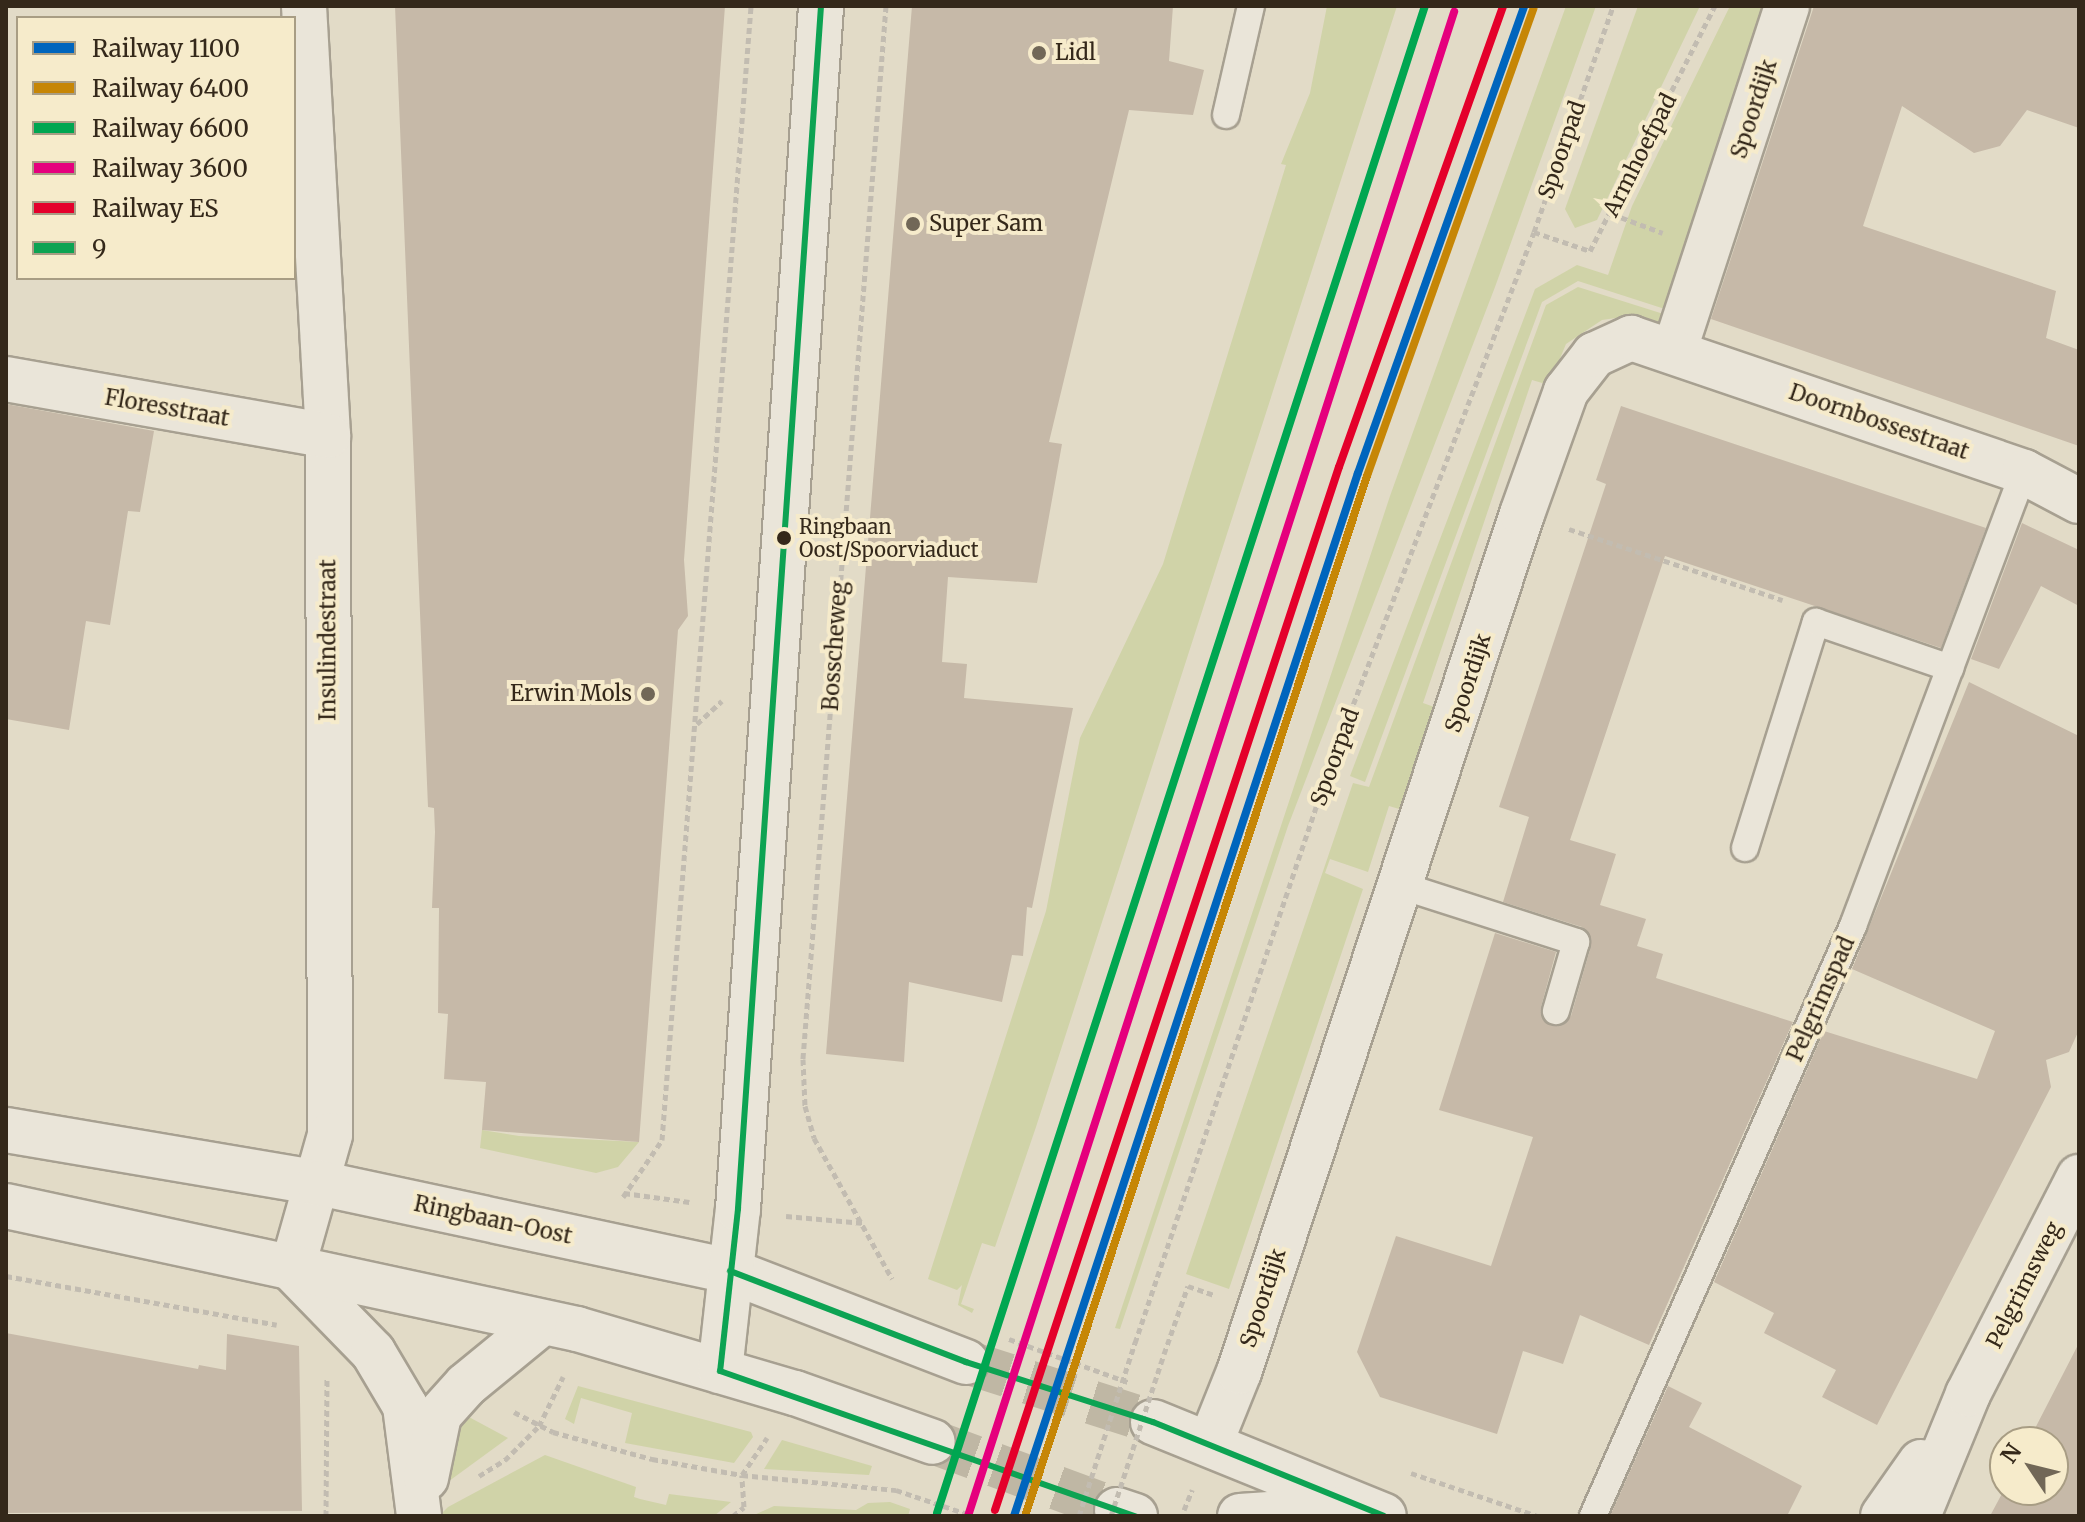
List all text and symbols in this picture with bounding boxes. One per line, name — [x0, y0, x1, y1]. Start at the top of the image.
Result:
legend — [16, 16, 296, 280]
text: Railway 1100 — [92, 33, 240, 64]
place label: Lidl — [1055, 40, 1096, 66]
marker: Lidl — [1030, 44, 1048, 62]
street label: Spoordijk — [1726, 56, 1782, 162]
text: Railway 6400 — [92, 73, 249, 104]
street label: Armhoefpad — [1598, 89, 1682, 221]
street label: Spoorpad — [1533, 97, 1591, 203]
text: Railway 6600 — [92, 113, 249, 144]
text: Railway 3600 — [92, 153, 248, 184]
text: Railway ES — [92, 193, 219, 224]
place label: Super Sam — [929, 211, 1043, 237]
marker: Super Sam — [904, 215, 922, 233]
text: 9 — [92, 233, 107, 264]
street label: Doornbossestraat — [1786, 379, 1972, 465]
street label: Floresstraat — [103, 384, 231, 432]
place label: Ringbaan Oost/Spoorviaduct — [799, 514, 979, 561]
marker: Ringbaan Oost/Spoorviaduct — [776, 530, 792, 546]
street label: Insulindestraat — [315, 559, 341, 721]
street label: Bosscheweg — [817, 580, 853, 712]
street label: Spoordijk — [1440, 630, 1496, 736]
place label: Erwin Mols — [510, 681, 632, 707]
marker: Erwin Mols — [639, 685, 657, 703]
street label: Spoorpad — [1305, 705, 1365, 809]
street label: Pelgrimspad — [1782, 933, 1860, 1065]
street label: Ringbaan-Oost — [412, 1190, 574, 1250]
street label: Pelgrimsweg — [1981, 1217, 2067, 1353]
street label: Spoordijk — [1235, 1245, 1291, 1351]
north arrow — [1989, 1426, 2069, 1506]
text: N — [1995, 1438, 2027, 1469]

